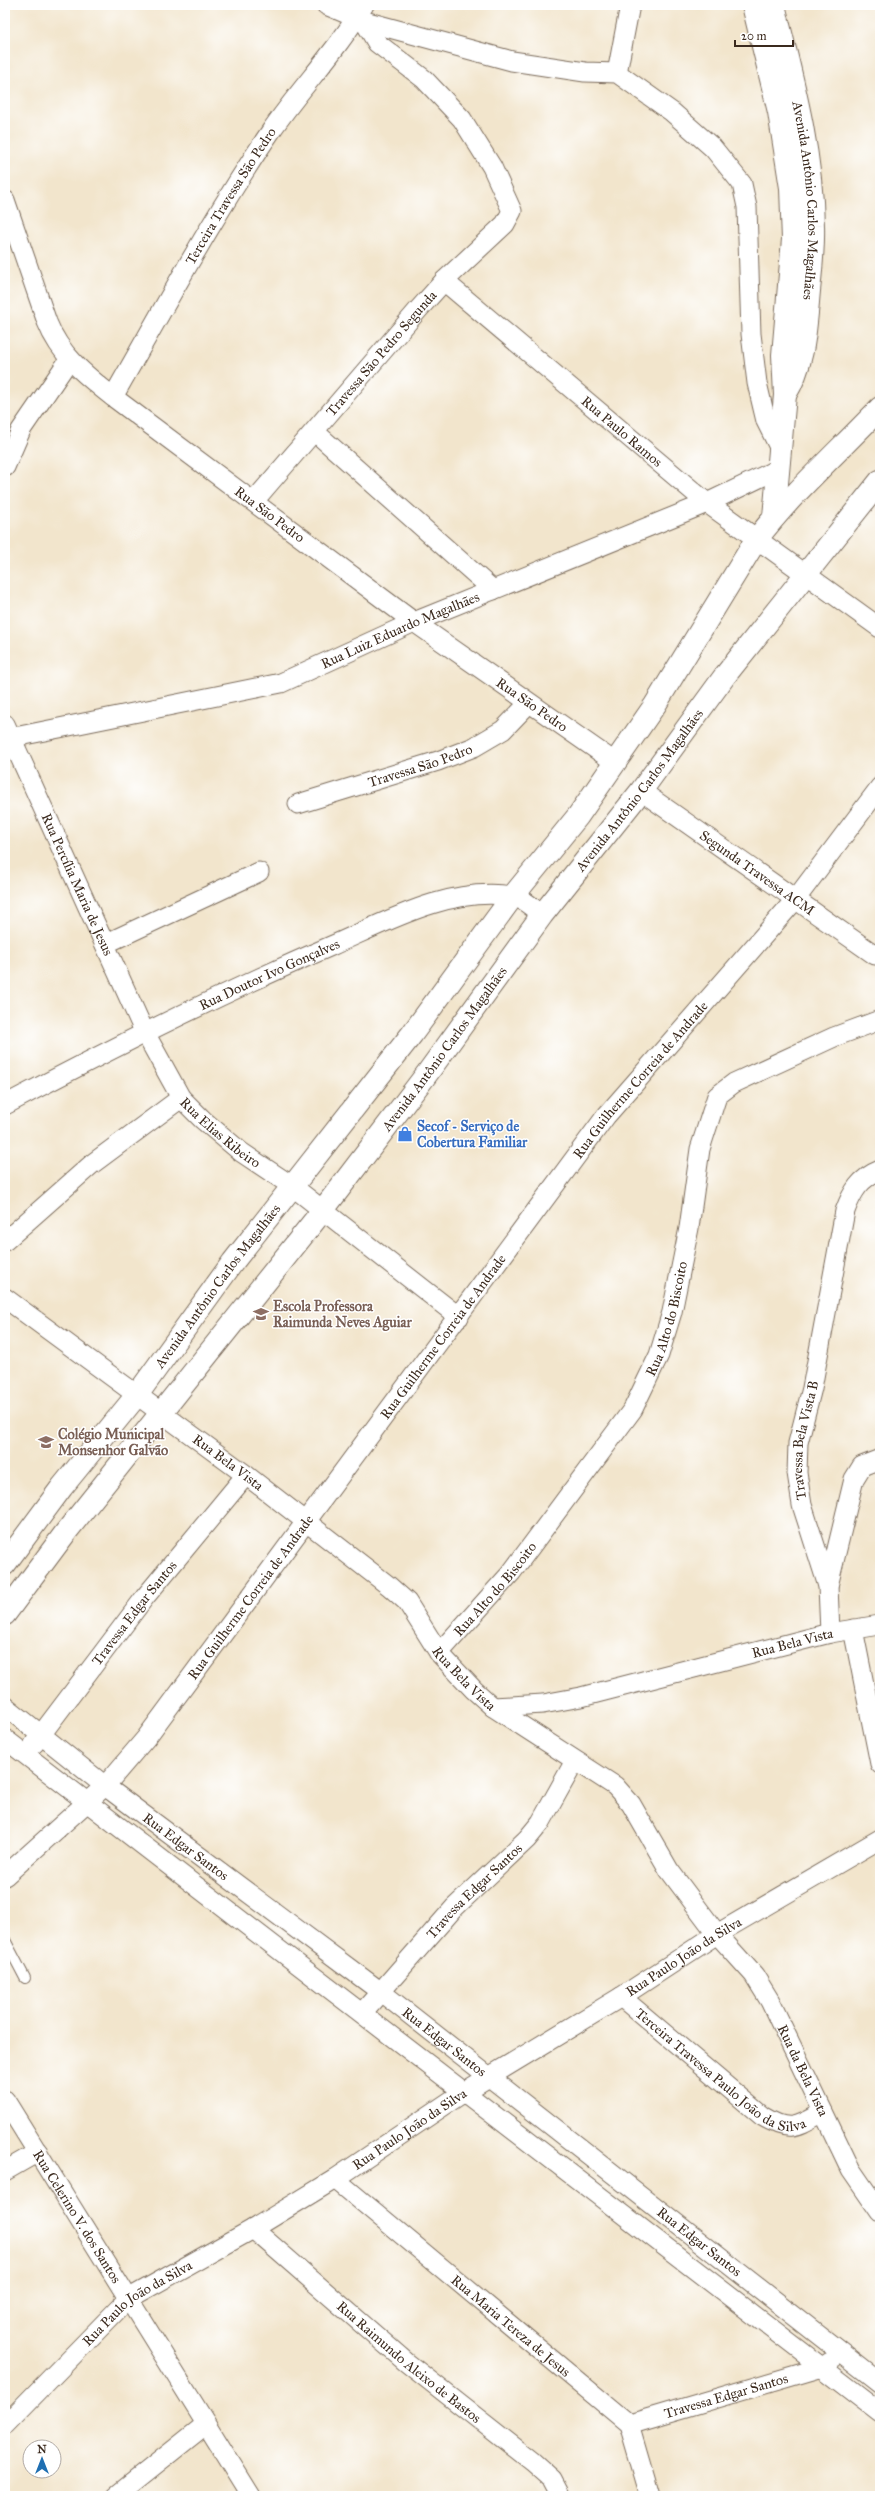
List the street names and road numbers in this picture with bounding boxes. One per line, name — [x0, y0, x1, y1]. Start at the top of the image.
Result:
street label: Avenida Antônio Carlos Magalhães — [788, 99, 821, 301]
street label: Terceira Travessa São Pedro — [182, 124, 280, 268]
street label: Travessa São Pedro Segunda — [323, 287, 440, 420]
street label: Rua Paulo Ramos — [578, 393, 666, 471]
street label: Rua São Pedro — [231, 483, 308, 546]
street label: Rua Luiz Eduardo Magalhães — [318, 588, 482, 673]
street label: Rua São Pedro — [493, 674, 571, 736]
street label: Avenida Antônio Carlos Magalhães — [571, 706, 707, 876]
street label: Travessa São Pedro — [366, 740, 475, 791]
street label: Rua Percília Maria de Jesus — [38, 811, 117, 958]
street label: Segunda Travessa ACM — [696, 827, 818, 919]
street label: Rua Doutor Ivo Gonçalves — [196, 935, 342, 1014]
street label: Avenida Antônio Carlos Magalhães — [378, 963, 511, 1135]
street label: Rua Guilherme Correia de Andrade — [569, 998, 712, 1162]
street label: Rua Elias Ribeiro — [176, 1094, 264, 1172]
street label: Avenida Antônio Carlos Magalhães — [151, 1201, 284, 1372]
street label: Rua Guilherme Correia de Andrade — [377, 1251, 510, 1423]
street label: Rua Alto do Biscoito — [642, 1260, 691, 1379]
street label: Travessa Bela Vista B — [789, 1379, 822, 1501]
street label: Rua Bela Vista — [189, 1431, 267, 1494]
street label: Rua Guilherme Correia de Andrade — [184, 1511, 317, 1683]
street label: Rua Alto do Biscoito — [450, 1539, 540, 1640]
street label: Travessa Edgar Santos — [88, 1557, 181, 1669]
street label: Rua Bela Vista — [750, 1625, 834, 1662]
street label: Rua Bela Vista — [428, 1644, 499, 1714]
street label: Rua Edgar Santos — [139, 1809, 232, 1884]
street label: Travessa Edgar Santos — [423, 1840, 526, 1942]
street label: Rua Paulo João da Silva — [623, 1914, 745, 2000]
street label: Rua Edgar Santos — [398, 2004, 490, 2080]
street label: Terceira Travessa Paulo João da Silva — [632, 2005, 809, 2135]
street label: Rua da Bela Vista — [774, 2022, 832, 2119]
street label: Rua Paulo João da Silva — [349, 2085, 470, 2174]
street label: Rua Celerino V. dos Santos — [29, 2147, 125, 2286]
street label: Rua Edgar Santos — [653, 2204, 745, 2280]
street label: Rua Paulo João da Silva — [79, 2257, 195, 2350]
street label: Rua Maria Tereza de Jesus — [448, 2271, 574, 2381]
street label: Rua Raimundo Aleixo de Bastos — [333, 2298, 484, 2427]
street label: Travessa Edgar Santos — [662, 2370, 790, 2422]

